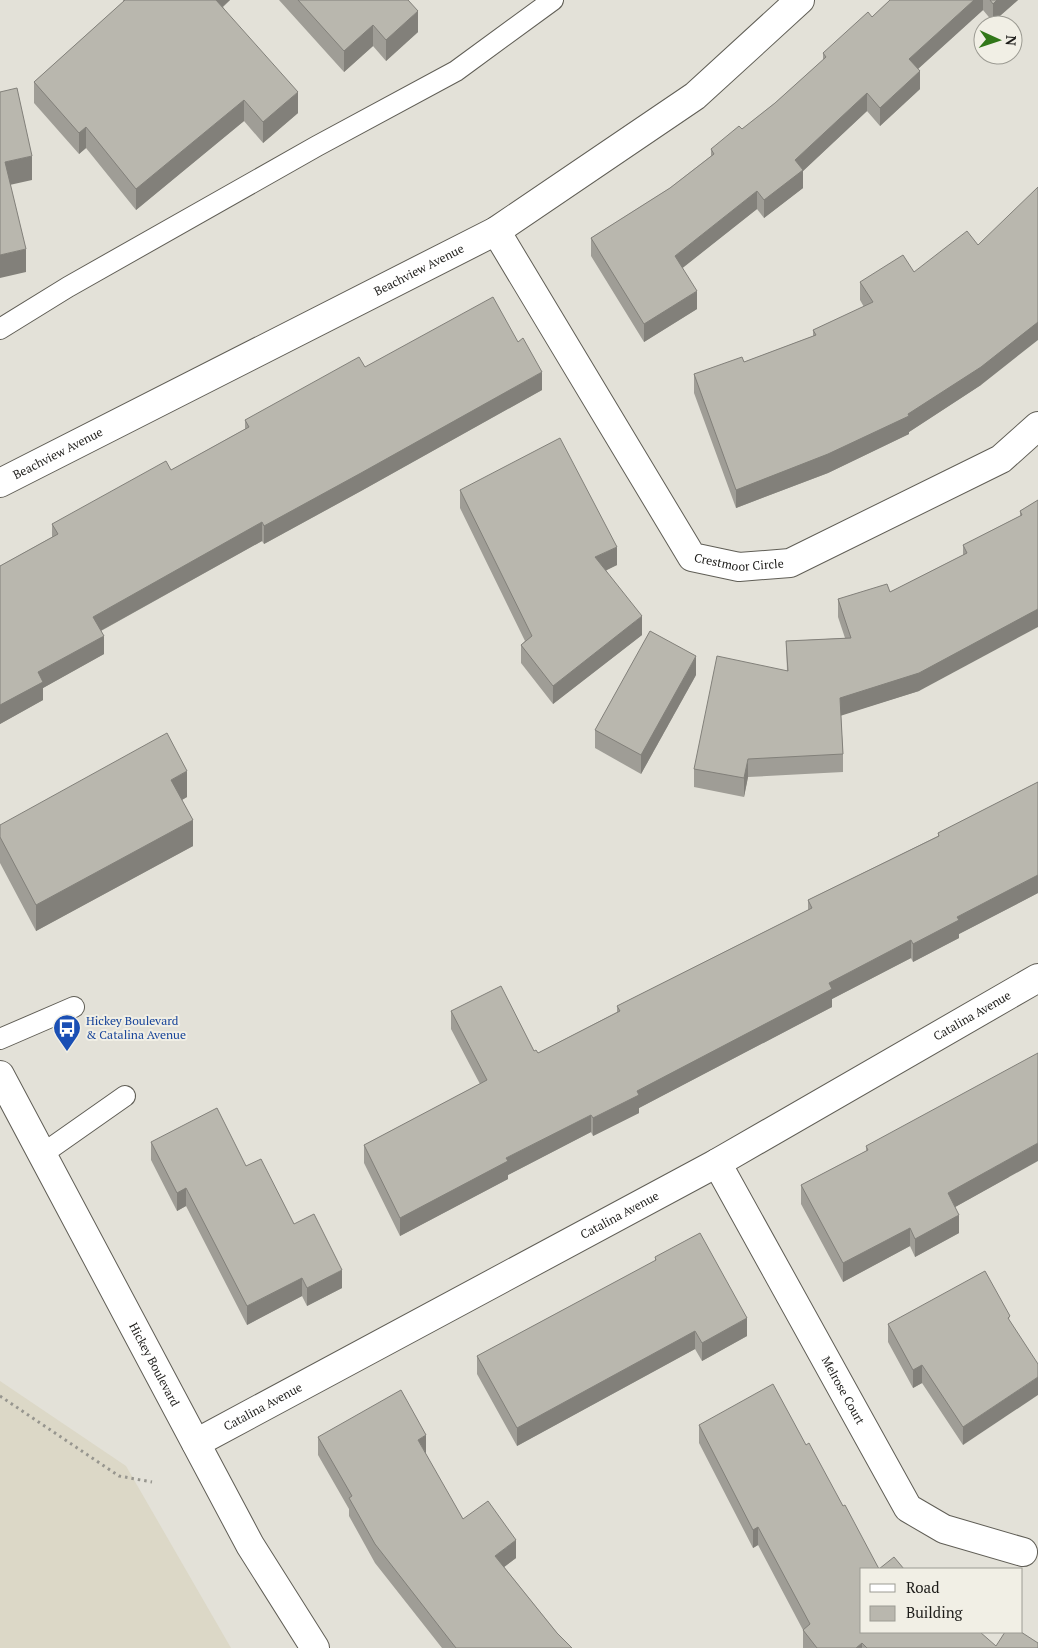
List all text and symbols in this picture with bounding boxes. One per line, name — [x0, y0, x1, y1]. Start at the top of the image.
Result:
north arrow — [973, 15, 1023, 65]
text: N — [1002, 35, 1021, 47]
street label: Beachview Avenue — [371, 241, 466, 299]
street label: Beachview Avenue — [10, 424, 105, 482]
street label: Crestmoor Circle — [693, 550, 784, 574]
street label: Catalina Avenue — [931, 987, 1013, 1044]
bus stop icon: Hickey Boulevard & Catalina Avenue — [52, 1013, 82, 1052]
place label: Hickey Boulevard & Catalina Avenue — [86, 1013, 186, 1042]
street label: Catalina Avenue — [578, 1188, 661, 1242]
street label: Hickey Boulevard — [126, 1320, 183, 1409]
street label: Melrose Court — [819, 1354, 868, 1427]
street label: Catalina Avenue — [221, 1379, 304, 1434]
legend — [860, 1568, 1023, 1633]
text: Road — [906, 1577, 939, 1597]
text: Building — [906, 1602, 964, 1622]

